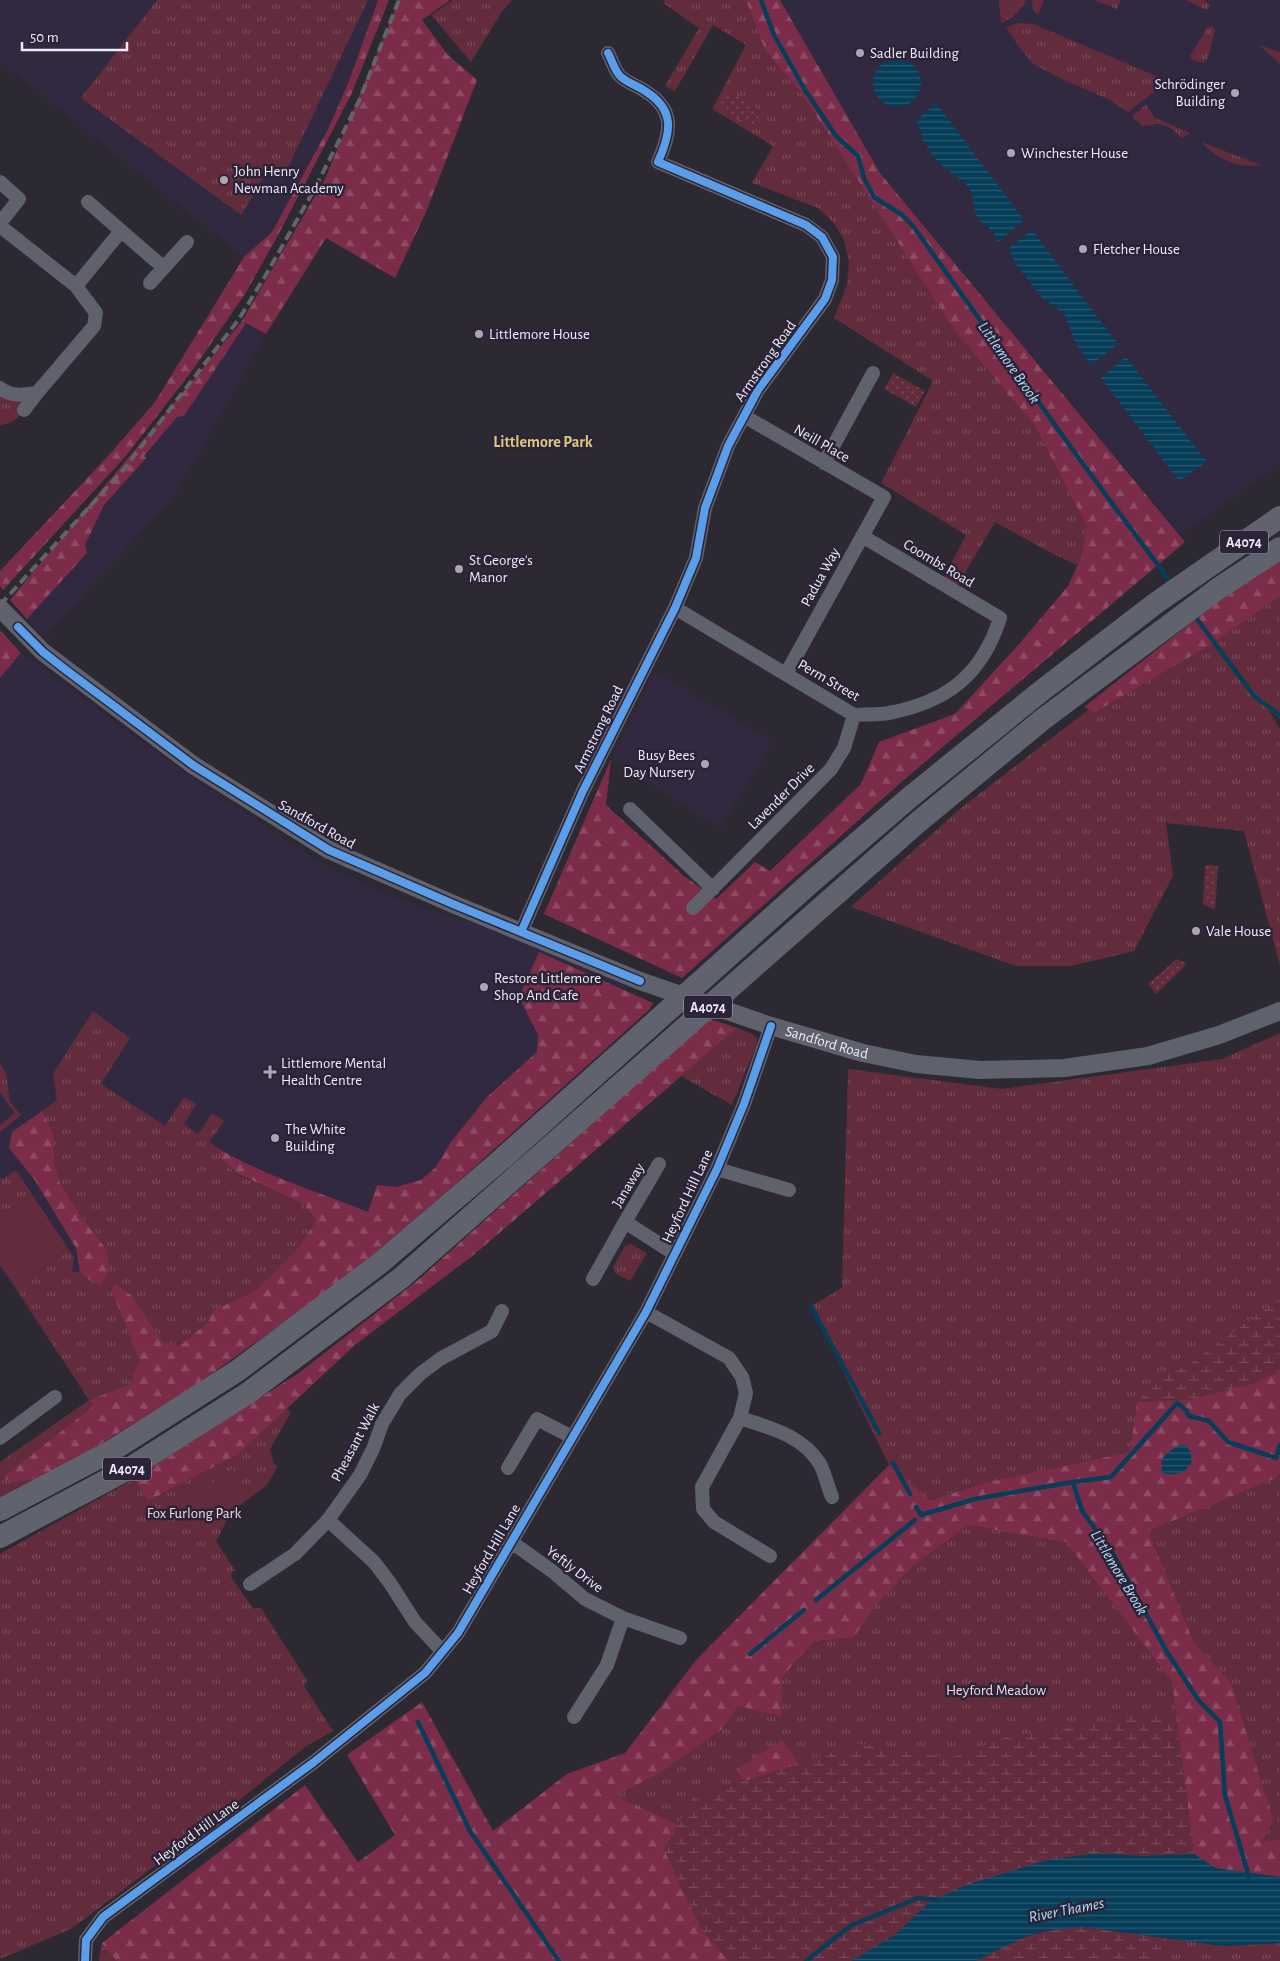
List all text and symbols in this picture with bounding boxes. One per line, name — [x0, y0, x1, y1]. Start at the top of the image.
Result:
scale bar — [22, 20, 128, 52]
text: 50 m — [30, 30, 59, 45]
place label: Sadler Building — [870, 46, 960, 61]
marker: Sadler Building — [854, 47, 866, 59]
place label: Schrödinger Building — [1154, 77, 1226, 109]
marker: Schrödinger Building — [1229, 87, 1241, 99]
place label: Winchester House — [1021, 146, 1128, 161]
marker: Winchester House — [1005, 147, 1017, 159]
place label: John Henry Newman Academy — [234, 164, 344, 196]
marker: John Henry Newman Academy — [218, 174, 230, 186]
place label: Fletcher House — [1093, 242, 1180, 257]
marker: Fletcher House — [1077, 243, 1089, 255]
street label: Armstrong Road — [732, 318, 799, 405]
water label: Littlemore Brook — [975, 319, 1043, 406]
place label: Littlemore House — [489, 327, 590, 342]
marker: Littlemore House — [473, 328, 485, 340]
street label: Neill Place — [791, 422, 852, 465]
district label: Littlemore Park — [493, 434, 593, 450]
road number: A4074 — [1220, 530, 1268, 554]
street label: Coombs Road — [901, 536, 977, 590]
street label: Padua Way — [798, 545, 843, 609]
place label: St George's Manor — [469, 553, 533, 585]
marker: St George's Manor — [453, 563, 465, 575]
street label: Perm Street — [795, 657, 862, 704]
street label: Armstrong Road — [571, 683, 626, 775]
place label: Busy Bees Day Nursery — [623, 748, 696, 780]
marker: Busy Bees Day Nursery — [699, 758, 711, 770]
street label: Lavender Drive — [745, 760, 817, 832]
street label: Sandford Road — [276, 797, 358, 852]
place label: Vale House — [1206, 924, 1271, 939]
marker: Vale House — [1190, 925, 1202, 937]
place label: Restore Littlemore Shop And Cafe — [494, 971, 601, 1003]
marker: Restore Littlemore Shop And Cafe — [478, 981, 490, 993]
road number: A4074 — [684, 996, 732, 1019]
street label: Sandford Road — [784, 1024, 870, 1062]
place label: Littlemore Mental Health Centre — [281, 1056, 386, 1088]
marker: Littlemore Mental Health Centre — [263, 1065, 277, 1079]
place label: The White Building — [285, 1122, 346, 1154]
marker: The White Building — [269, 1132, 281, 1144]
street label: Heyford Hill Lane — [659, 1147, 716, 1245]
street label: Janaway — [609, 1160, 648, 1210]
street label: Pheasant Walk — [328, 1400, 383, 1484]
road number: A4074 — [103, 1458, 151, 1480]
street label: Heyford Hill Lane — [460, 1502, 523, 1597]
park label: Fox Furlong Park — [147, 1506, 241, 1521]
water label: Littlemore Brook — [1088, 1527, 1151, 1618]
street label: Yeftly Drive — [543, 1543, 606, 1596]
park label: Heyford Meadow — [946, 1683, 1046, 1698]
street label: Heyford Hill Lane — [151, 1797, 242, 1868]
water label: River Thames — [1027, 1895, 1105, 1925]

